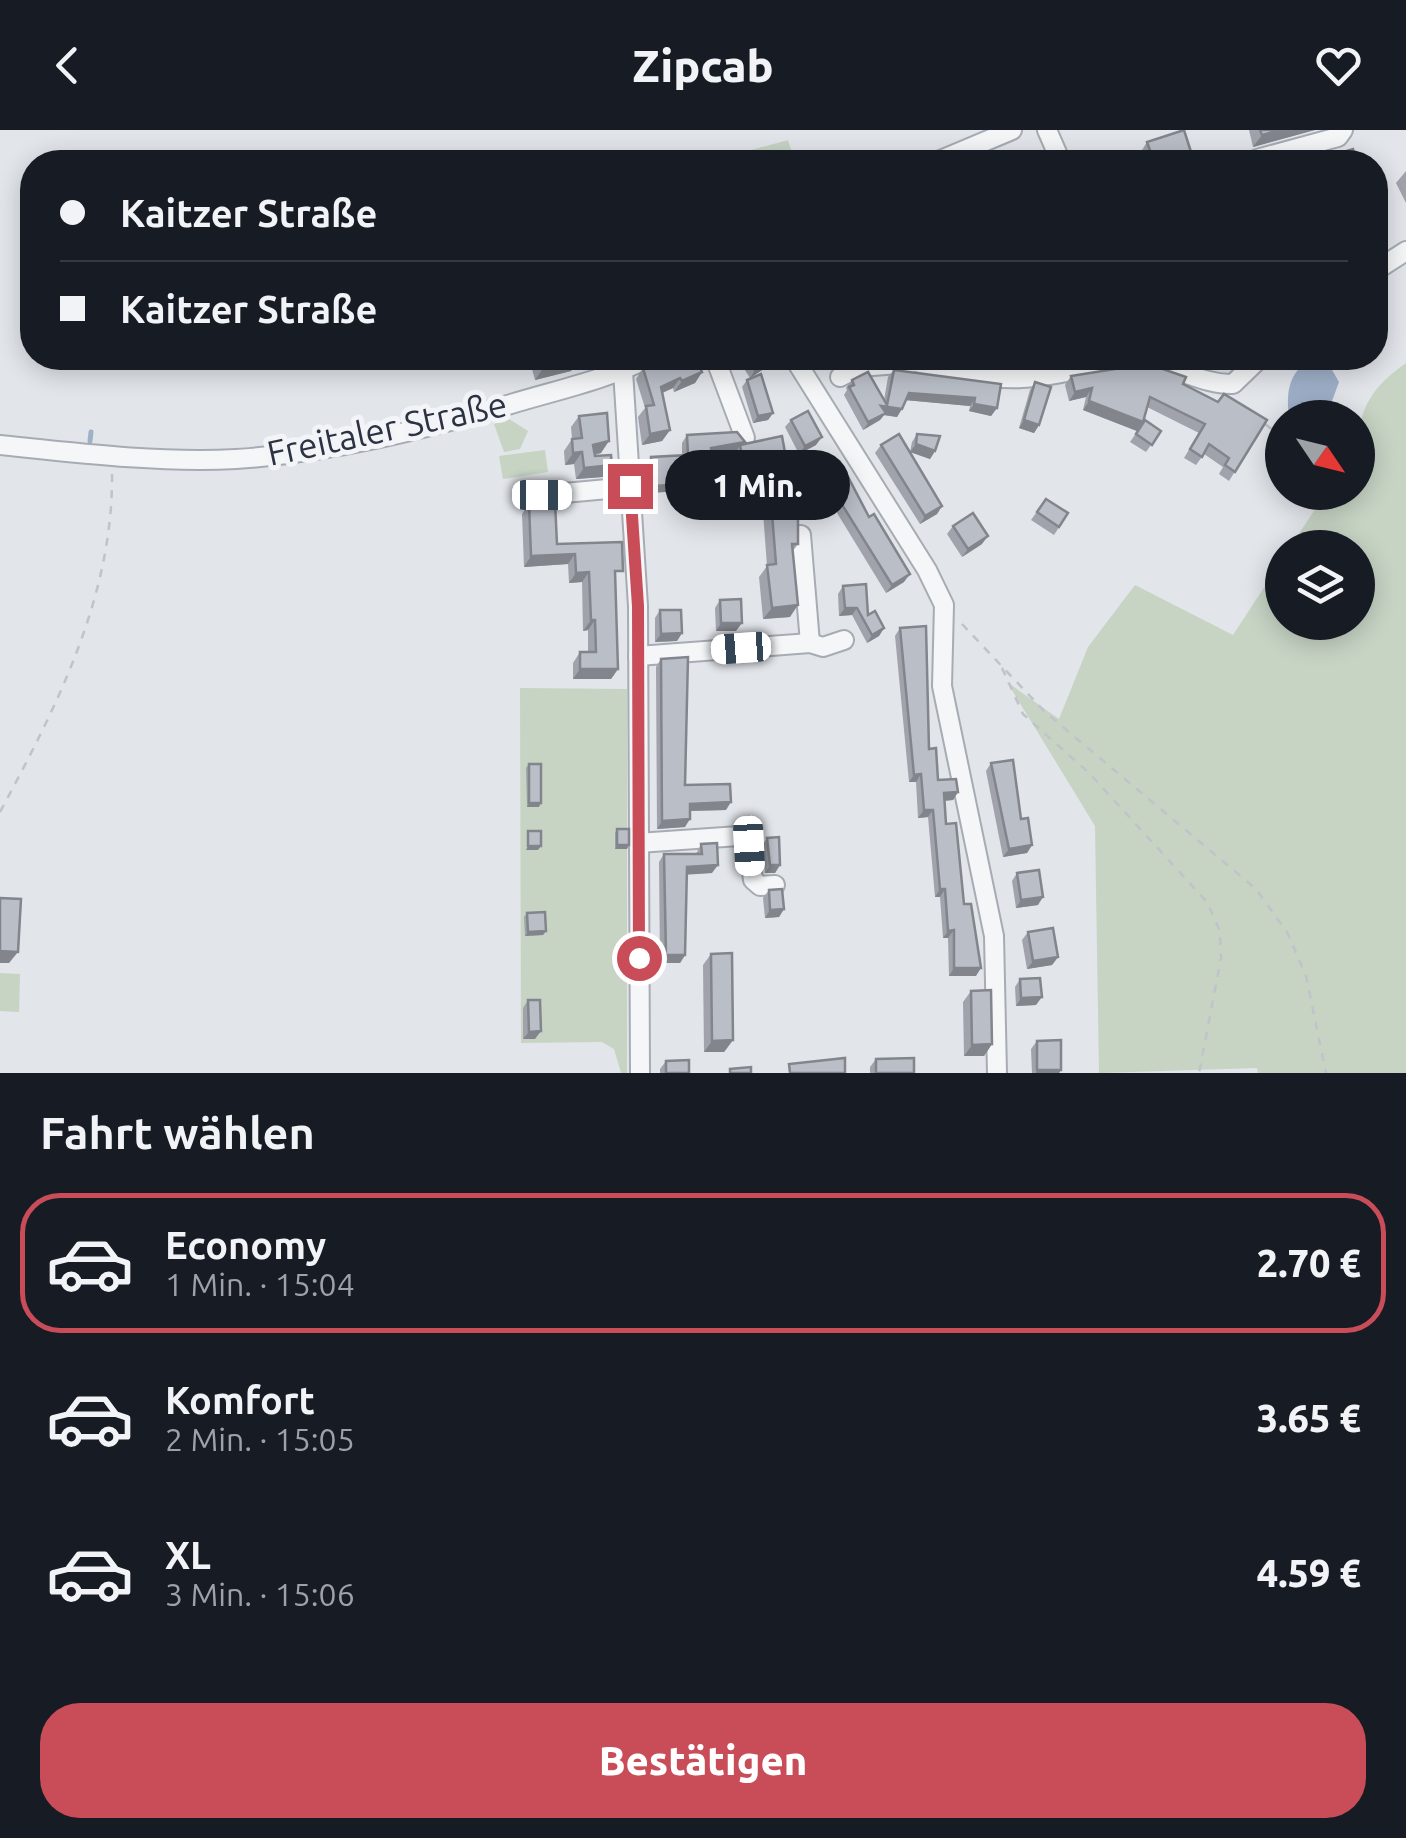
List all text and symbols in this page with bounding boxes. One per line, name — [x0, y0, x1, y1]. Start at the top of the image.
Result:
icon: back — [40, 38, 95, 93]
icon: heart — [1311, 38, 1366, 93]
text: Zipcab — [632, 40, 774, 91]
text: Kaitzer Straße — [120, 192, 378, 234]
text: Kaitzer Straße — [120, 288, 378, 330]
street label: Freitaler Straße — [263, 383, 510, 473]
north arrow — [1265, 400, 1375, 510]
map controls — [1265, 400, 1375, 640]
callout: 1 Min. — [665, 451, 850, 521]
route end — [608, 464, 653, 509]
text: 1 Min. — [712, 467, 803, 503]
car — [512, 480, 572, 510]
button: layers — [1265, 530, 1375, 640]
car — [710, 631, 772, 665]
car — [732, 815, 766, 877]
route start — [617, 936, 662, 981]
text: Fahrt wählen — [40, 1107, 315, 1158]
icon: car — [45, 1218, 135, 1308]
text: Economy — [165, 1224, 326, 1266]
text: 2.70 € — [1257, 1242, 1361, 1284]
text: 1 Min. · 15:04 — [165, 1266, 355, 1302]
icon: car — [45, 1373, 135, 1463]
text: Komfort — [165, 1379, 315, 1421]
text: 3.65 € — [1257, 1397, 1361, 1439]
text: 2 Min. · 15:05 — [165, 1421, 355, 1457]
icon: car — [45, 1528, 135, 1618]
text: XL — [165, 1534, 211, 1576]
text: 4.59 € — [1257, 1552, 1361, 1594]
text: 3 Min. · 15:06 — [165, 1576, 355, 1612]
button: Bestätigen — [40, 1703, 1366, 1818]

